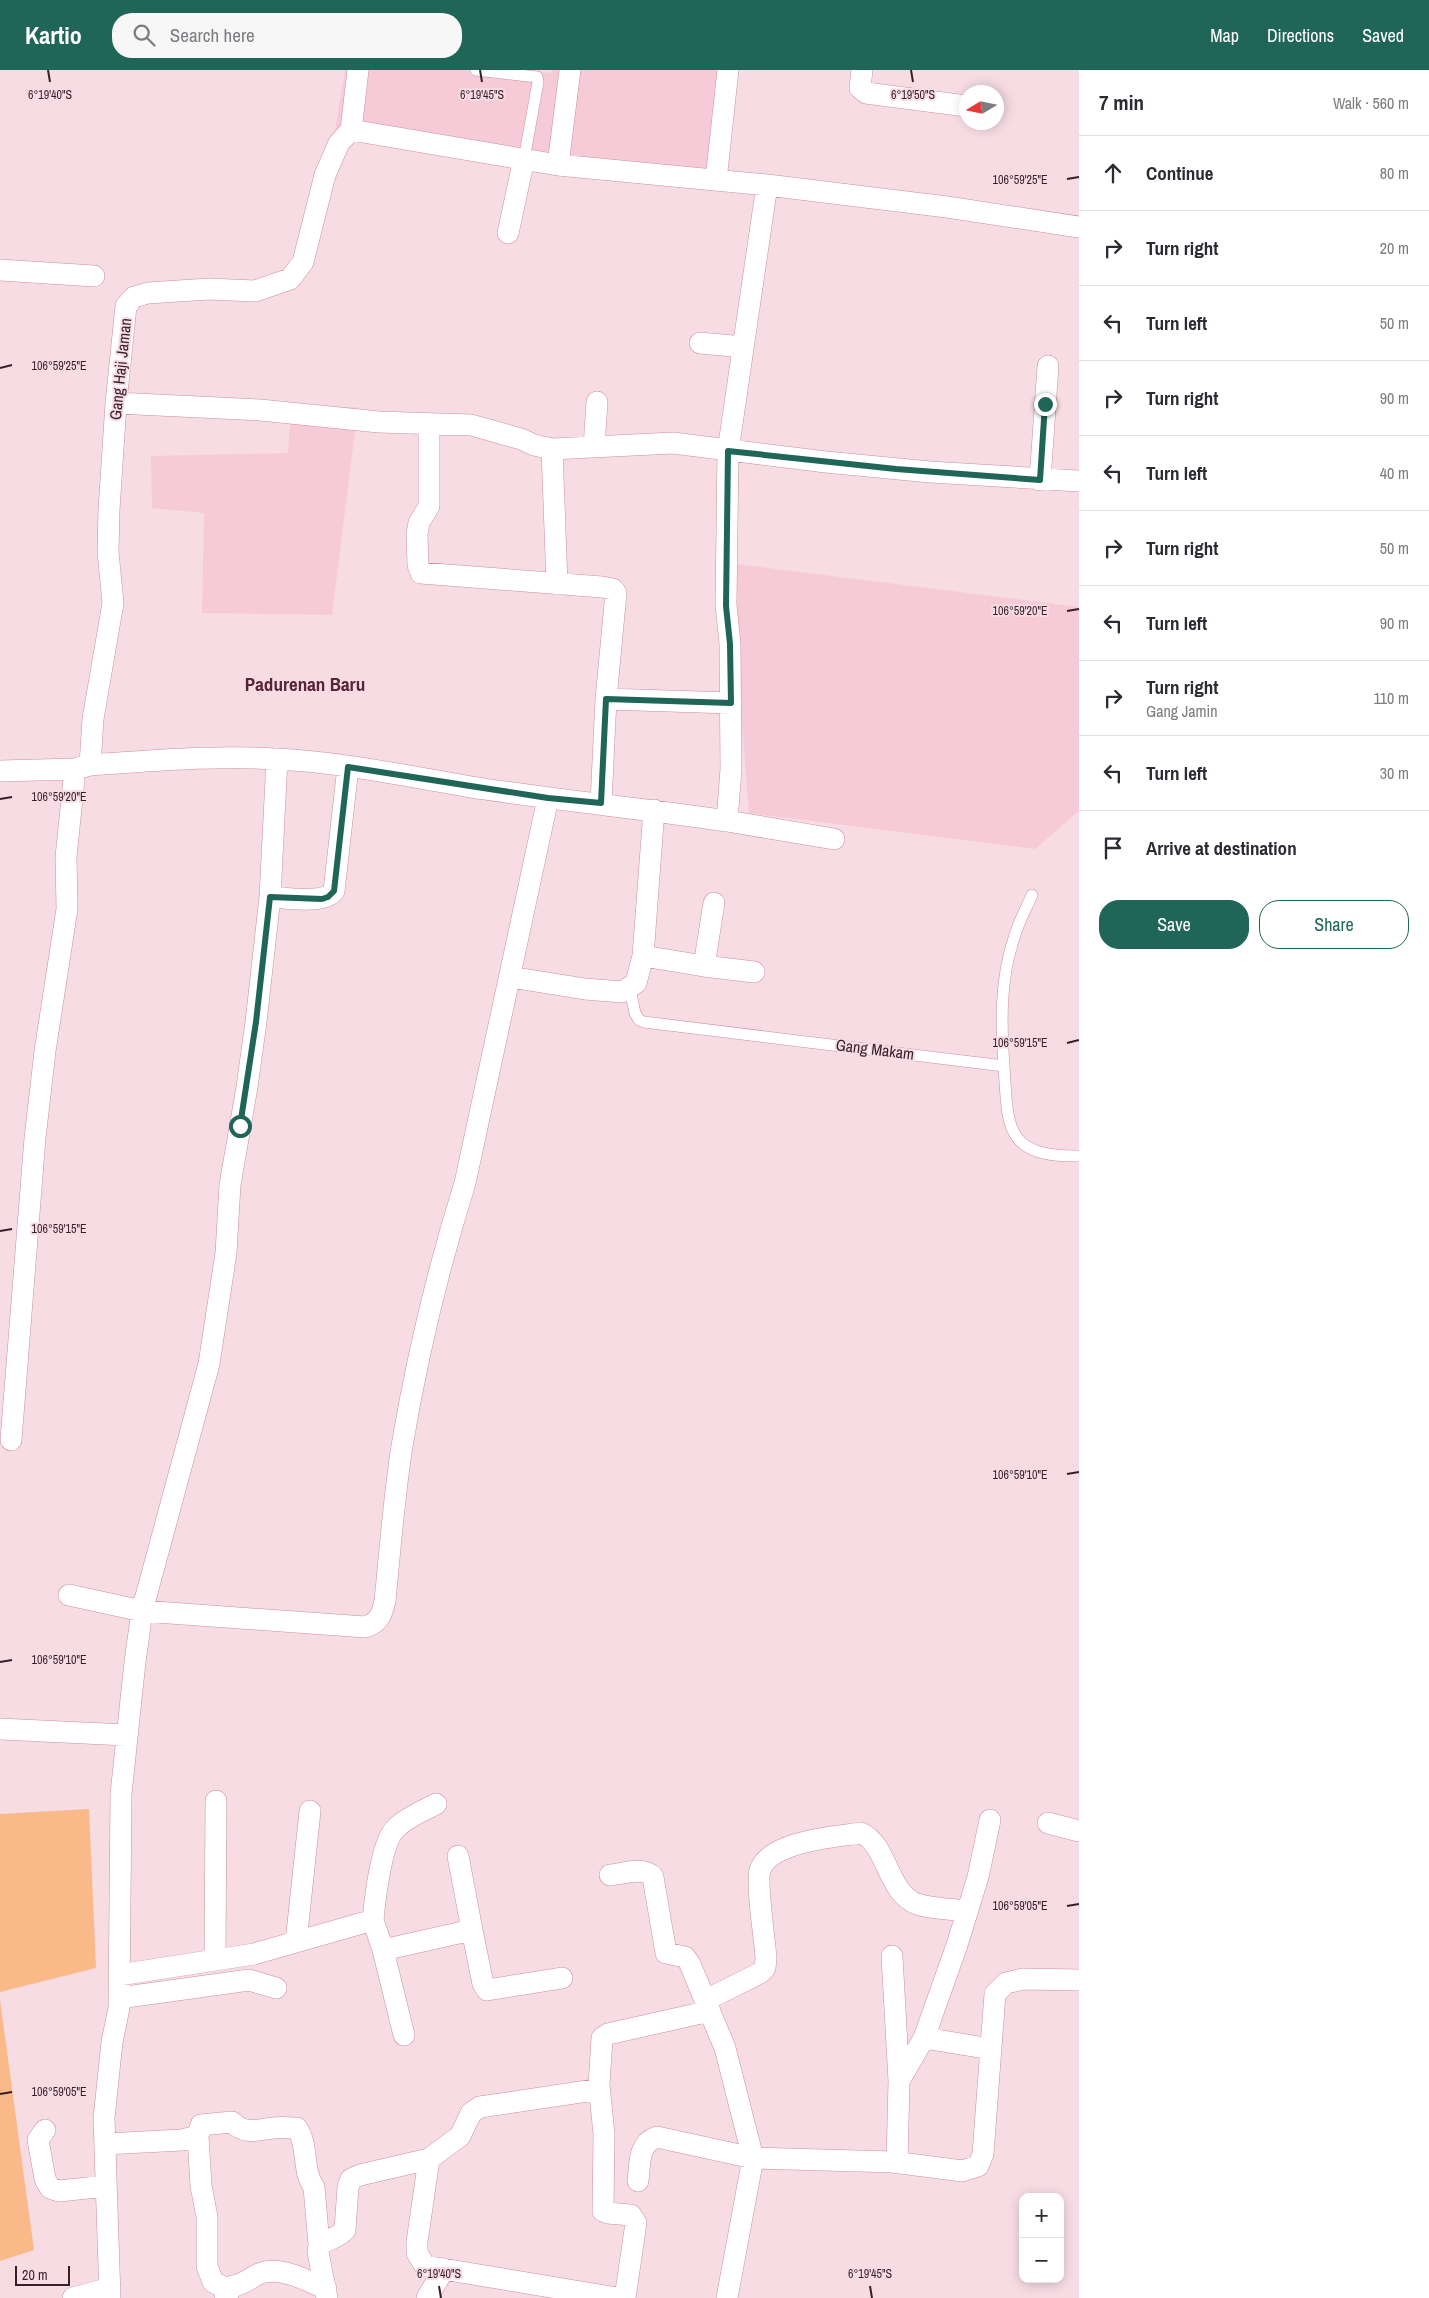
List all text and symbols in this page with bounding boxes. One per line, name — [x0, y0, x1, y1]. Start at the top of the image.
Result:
search box — [112, 13, 462, 58]
text: Kartio — [25, 19, 82, 51]
icon: search — [130, 21, 158, 49]
text: Search here — [170, 22, 255, 48]
text: Map — [1210, 23, 1239, 48]
text: Directions — [1267, 23, 1334, 48]
text: Saved — [1362, 23, 1404, 48]
north arrow — [959, 85, 1004, 130]
text: 6°19'40"S — [28, 87, 72, 103]
text: 6°19'45"S — [460, 87, 504, 103]
text: 6°19'50"S — [891, 87, 935, 103]
text: 7 min — [1099, 88, 1144, 117]
text: Walk · 560 m — [1333, 92, 1409, 114]
icon: ahead — [1099, 159, 1127, 187]
text: Continue — [1146, 160, 1214, 186]
text: 80 m — [1380, 162, 1409, 184]
text: 106°59'25"E — [992, 172, 1048, 188]
icon: right — [1099, 234, 1127, 262]
text: Turn right — [1146, 235, 1218, 261]
text: 20 m — [1380, 237, 1409, 259]
icon: left — [1099, 309, 1127, 337]
text: Turn left — [1146, 310, 1207, 336]
text: 50 m — [1380, 312, 1409, 334]
street label: Gang Haji Jaman — [104, 317, 136, 421]
text: 106°59'25"E — [31, 358, 87, 374]
icon: right — [1099, 384, 1127, 412]
text: Turn right — [1146, 385, 1218, 411]
text: 90 m — [1380, 387, 1409, 409]
route end — [1034, 393, 1057, 416]
icon: left — [1099, 459, 1127, 487]
text: Turn left — [1146, 460, 1207, 486]
text: 40 m — [1380, 462, 1409, 484]
icon: right — [1099, 534, 1127, 562]
text: Turn right — [1146, 535, 1218, 561]
text: 50 m — [1380, 537, 1409, 559]
text: 106°59'20"E — [992, 603, 1048, 619]
icon: left — [1099, 609, 1127, 637]
text: Turn left — [1146, 610, 1207, 636]
text: 90 m — [1380, 612, 1409, 634]
district label: Padurenan Baru — [245, 671, 365, 697]
text: Turn right — [1146, 674, 1218, 700]
icon: right — [1099, 684, 1127, 712]
text: 110 m — [1373, 687, 1409, 709]
text: Gang Jamin — [1146, 700, 1217, 722]
icon: left — [1099, 759, 1127, 787]
text: Turn left — [1146, 760, 1207, 786]
text: 30 m — [1380, 762, 1409, 784]
text: 106°59'20"E — [31, 789, 87, 805]
icon: arrive — [1099, 834, 1127, 862]
text: Arrive at destination — [1146, 835, 1297, 861]
button: Save — [1099, 900, 1249, 949]
button: Share — [1259, 900, 1409, 949]
street label: Gang Makam — [835, 1033, 915, 1065]
text: 106°59'15"E — [992, 1035, 1048, 1051]
route start — [229, 1115, 252, 1138]
text: 106°59'15"E — [31, 1221, 87, 1237]
text: 106°59'10"E — [992, 1467, 1048, 1483]
text: 106°59'10"E — [31, 1652, 87, 1668]
text: 106°59'05"E — [992, 1898, 1048, 1914]
text: 106°59'05"E — [31, 2084, 87, 2100]
map controls — [1019, 2193, 1064, 2283]
button: + — [1019, 2193, 1064, 2238]
button: − — [1019, 2238, 1064, 2283]
scale bar — [15, 2263, 70, 2286]
text: 20 m — [22, 2266, 48, 2284]
text: 6°19'40"S — [417, 2266, 461, 2282]
text: 6°19'45"S — [848, 2266, 892, 2282]

